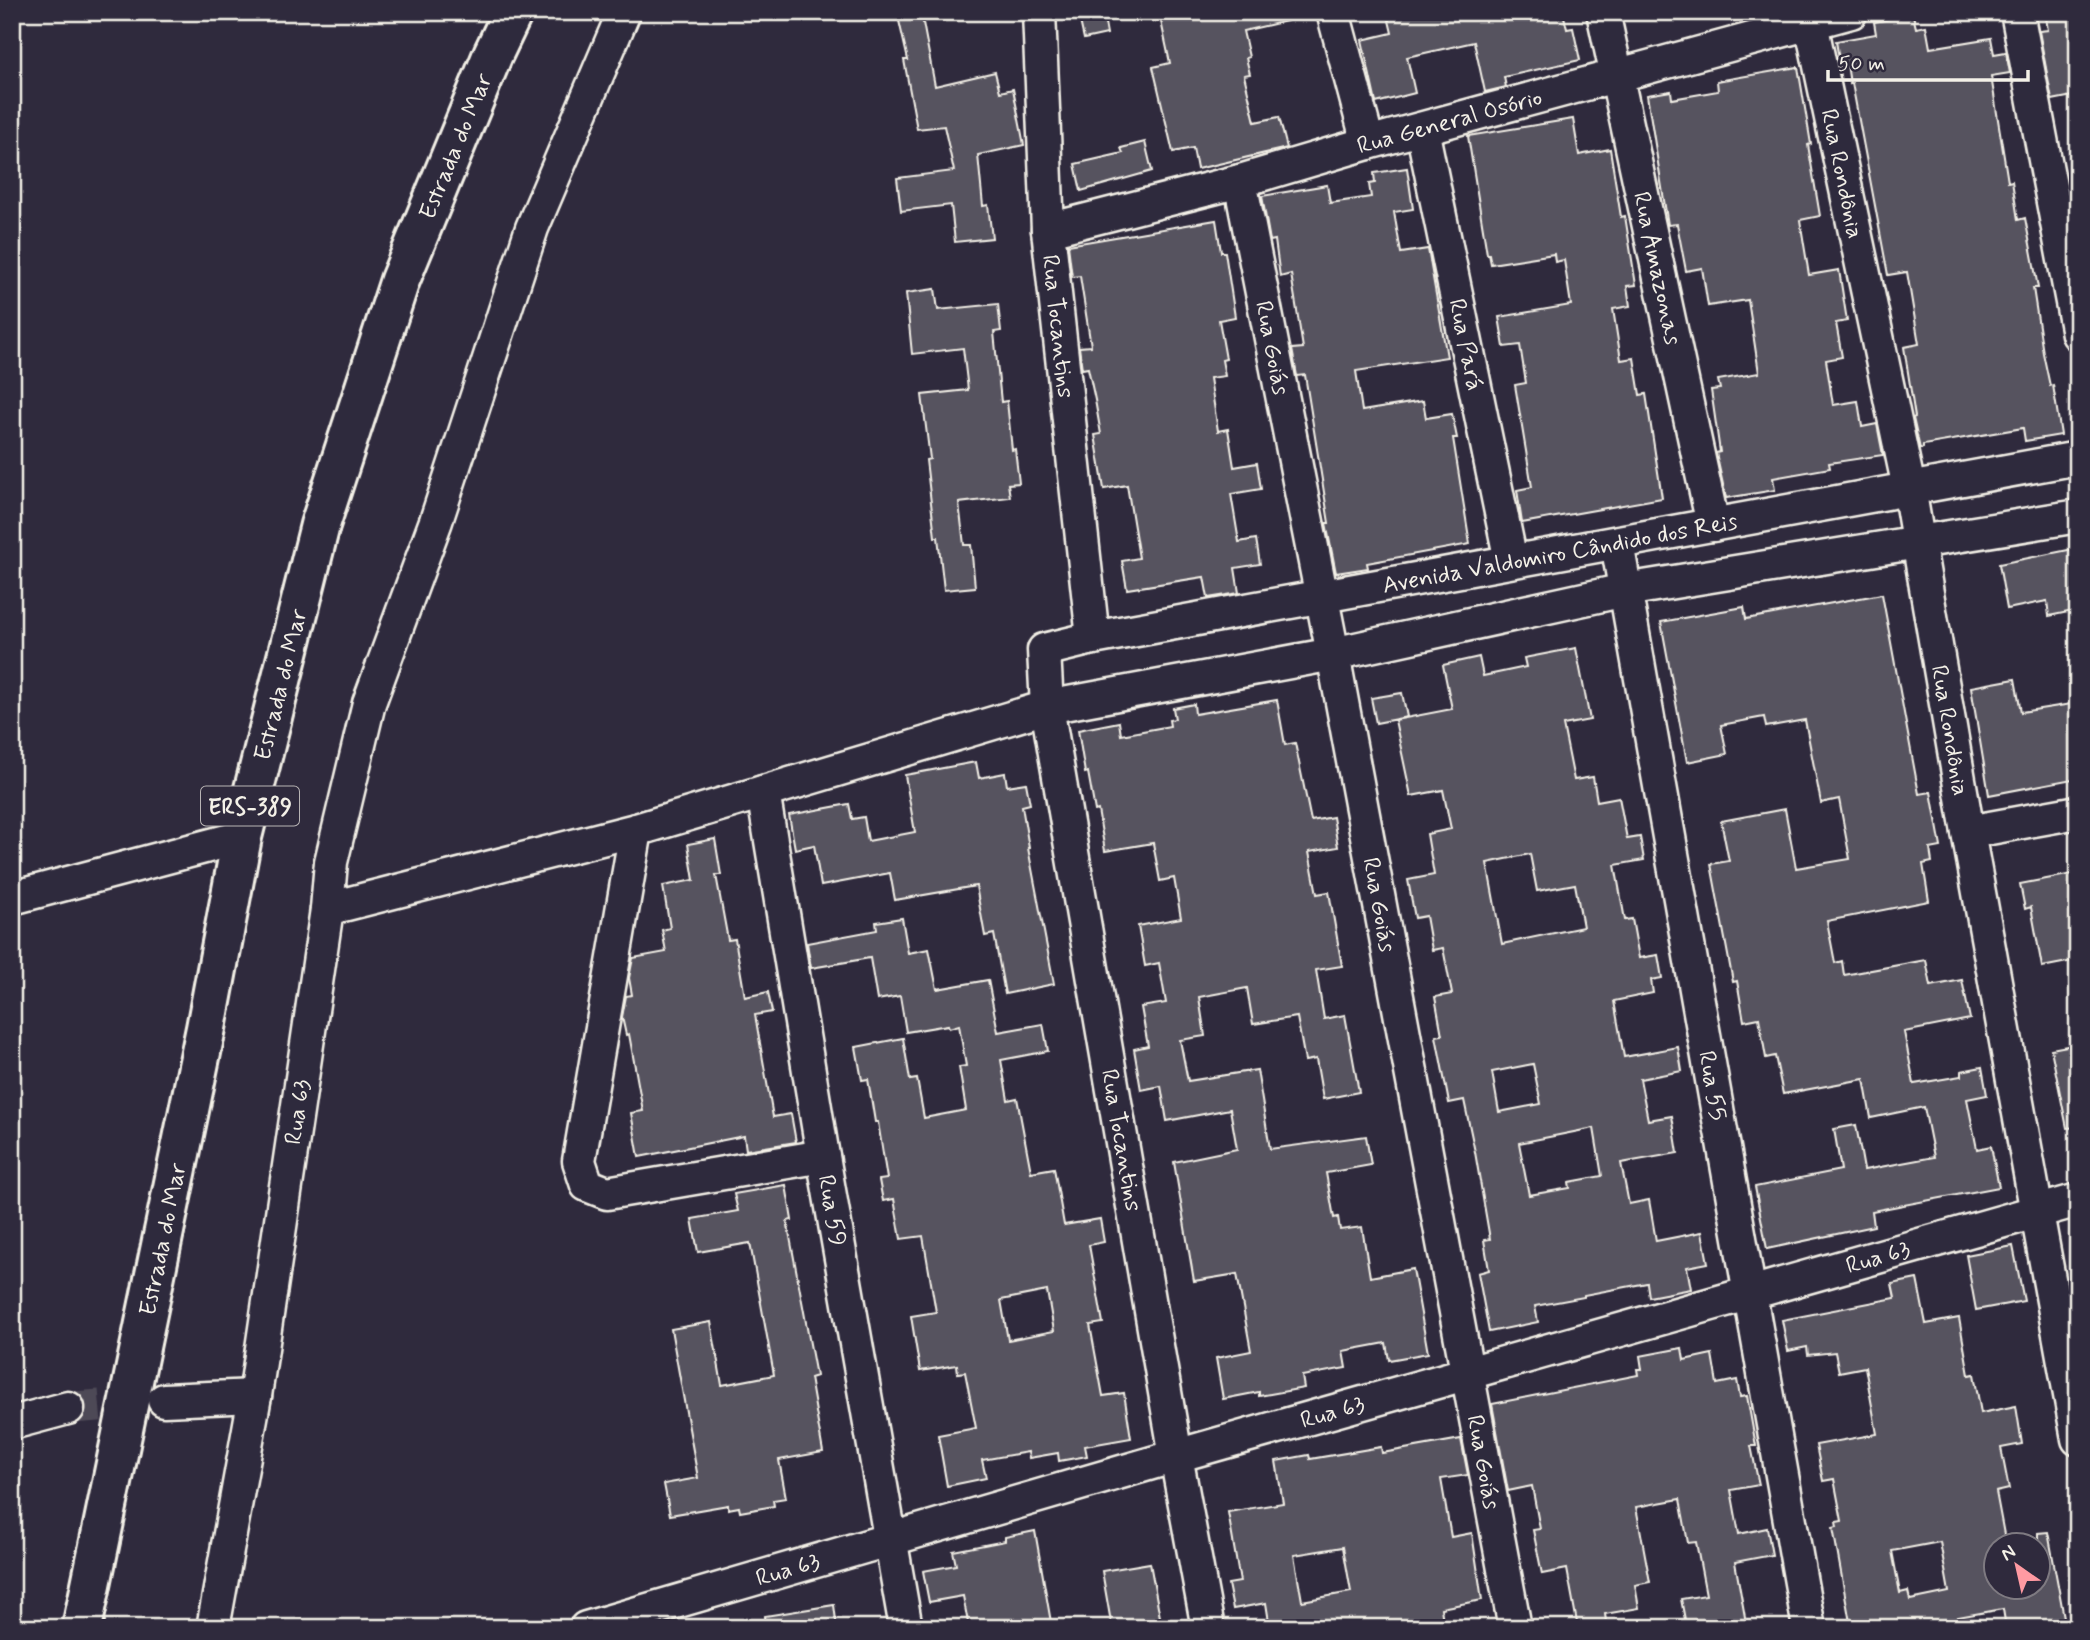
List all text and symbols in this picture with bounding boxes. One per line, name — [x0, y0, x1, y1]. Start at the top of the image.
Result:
scale bar — [1828, 38, 2027, 82]
text: 50 m — [1838, 50, 1885, 78]
street label: Estrada do Mar — [413, 69, 500, 224]
street label: Rua General Osório — [1354, 82, 1546, 162]
street label: Rua Rondônia — [1813, 106, 1870, 242]
street label: Rua Amazonas — [1625, 189, 1688, 348]
street label: Rua Tocantins — [1034, 253, 1080, 400]
street label: Rua Pará — [1440, 296, 1490, 394]
street label: Rua Goiás — [1247, 298, 1296, 398]
street label: Avenida Valdomiro Cândido dos Reis — [1380, 506, 1740, 602]
street label: Estrada do Mar — [248, 606, 315, 764]
street label: Rua Rondônia — [1923, 663, 1975, 798]
road number: ERS-389 — [201, 786, 299, 826]
street label: Rua Goiás — [1354, 855, 1402, 955]
street label: Rua 55 — [1690, 1049, 1733, 1123]
street label: Rua Tocantins — [1093, 1067, 1148, 1214]
street label: Rua 63 — [278, 1077, 319, 1147]
street label: Estrada do Mar — [133, 1160, 195, 1319]
street label: Rua 59 — [810, 1172, 853, 1249]
street label: Rua 63 — [1842, 1234, 1914, 1282]
street label: Rua 63 — [1297, 1389, 1368, 1437]
street label: Rua Goiás — [1458, 1412, 1507, 1512]
north arrow — [1982, 1532, 2052, 1602]
text: N — [1996, 1539, 2021, 1567]
street label: Rua 63 — [752, 1547, 824, 1595]

